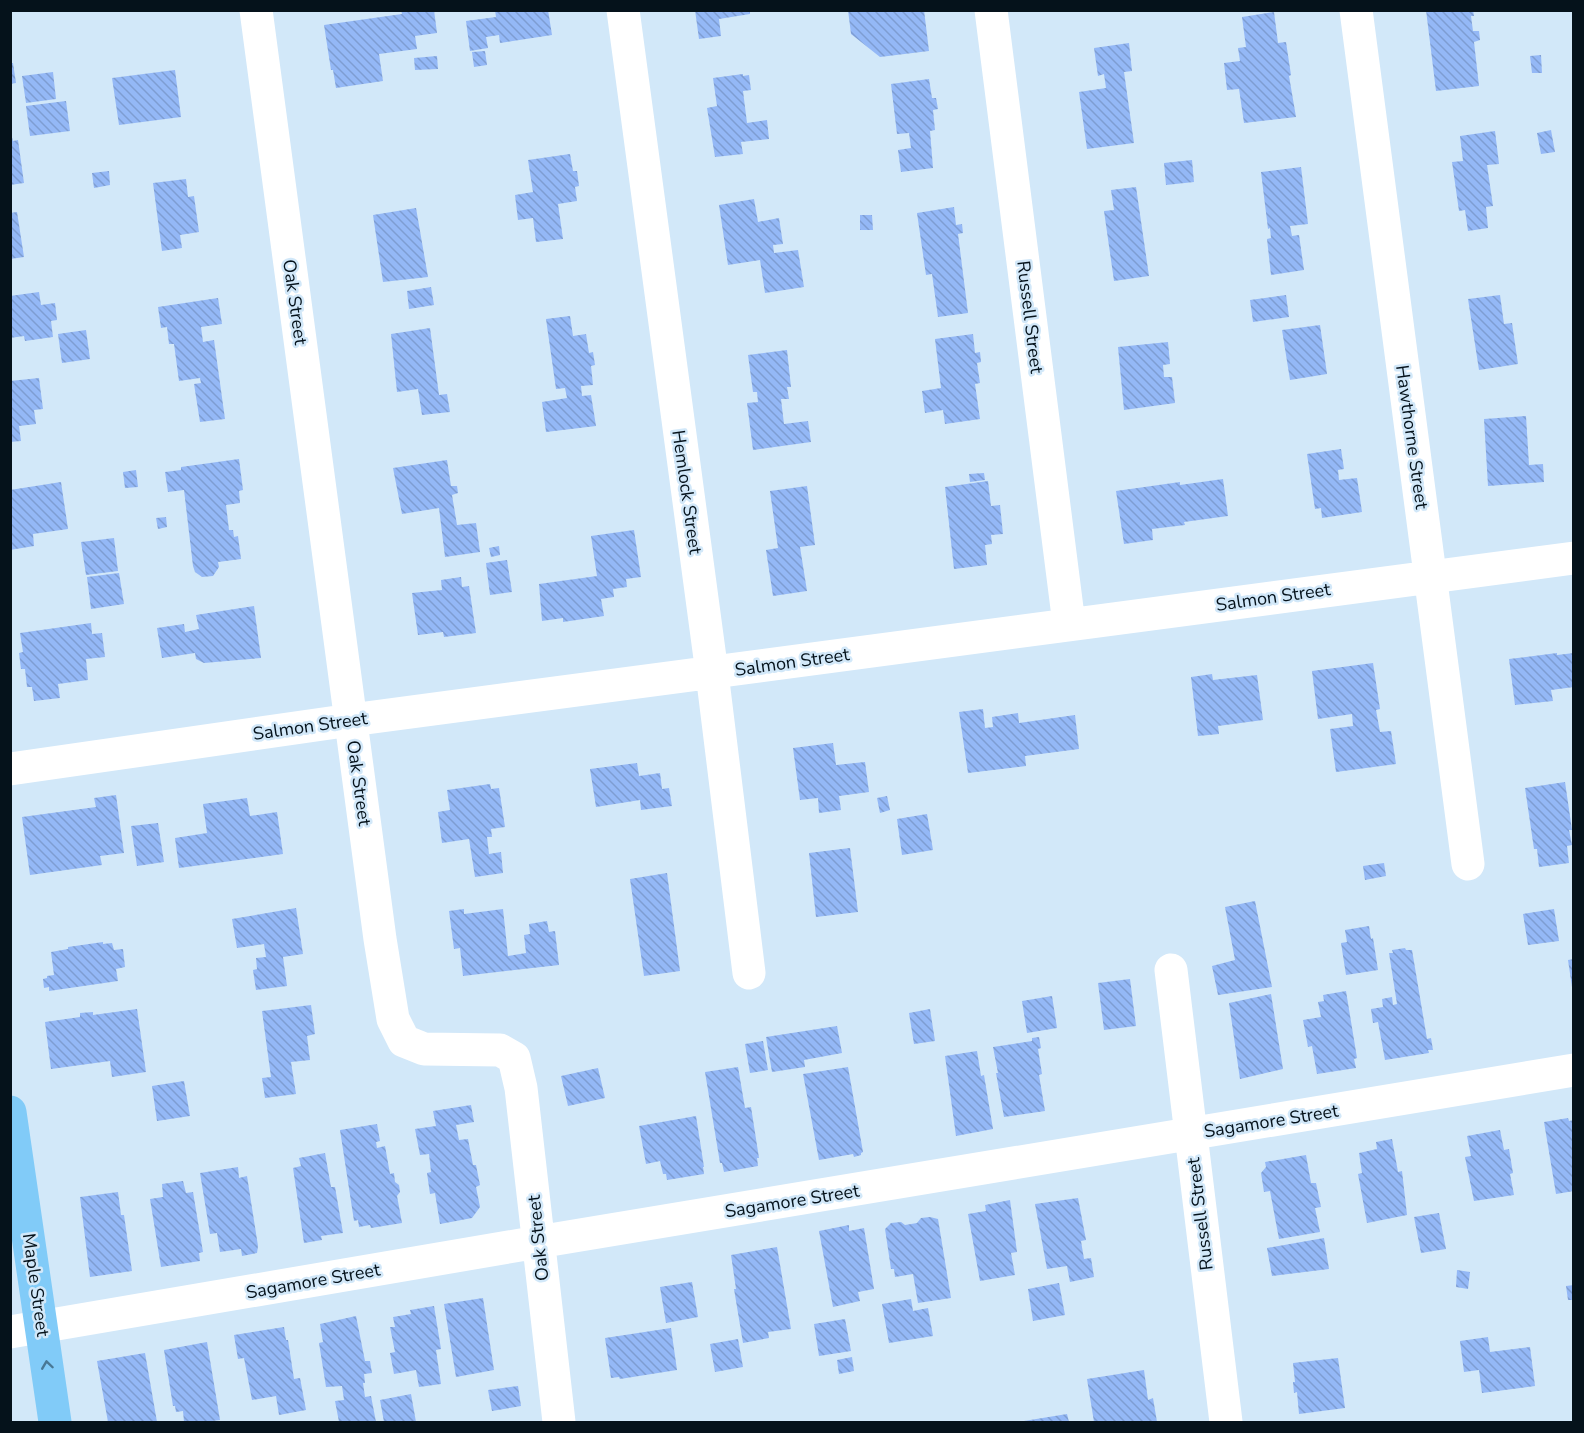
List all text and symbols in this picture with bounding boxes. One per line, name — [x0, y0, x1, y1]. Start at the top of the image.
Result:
street label: Oak Street — [277, 258, 313, 347]
street label: Russell Street — [1011, 259, 1049, 375]
street label: Hawthorne Street — [1390, 364, 1434, 511]
street label: Hemlock Street — [666, 428, 708, 556]
street label: Salmon Street — [1214, 577, 1332, 617]
street label: Salmon Street — [733, 642, 851, 682]
street label: Salmon Street — [251, 706, 369, 746]
street label: Oak Street — [341, 739, 377, 828]
street label: Sagamore Street — [1202, 1098, 1341, 1143]
street label: Russell Street — [1181, 1156, 1219, 1272]
street label: Sagamore Street — [723, 1178, 862, 1223]
street label: Oak Street — [521, 1193, 554, 1282]
street label: Maple Street — [17, 1232, 55, 1339]
street label: Sagamore Street — [244, 1257, 383, 1305]
one-way arrow — [41, 1360, 54, 1369]

